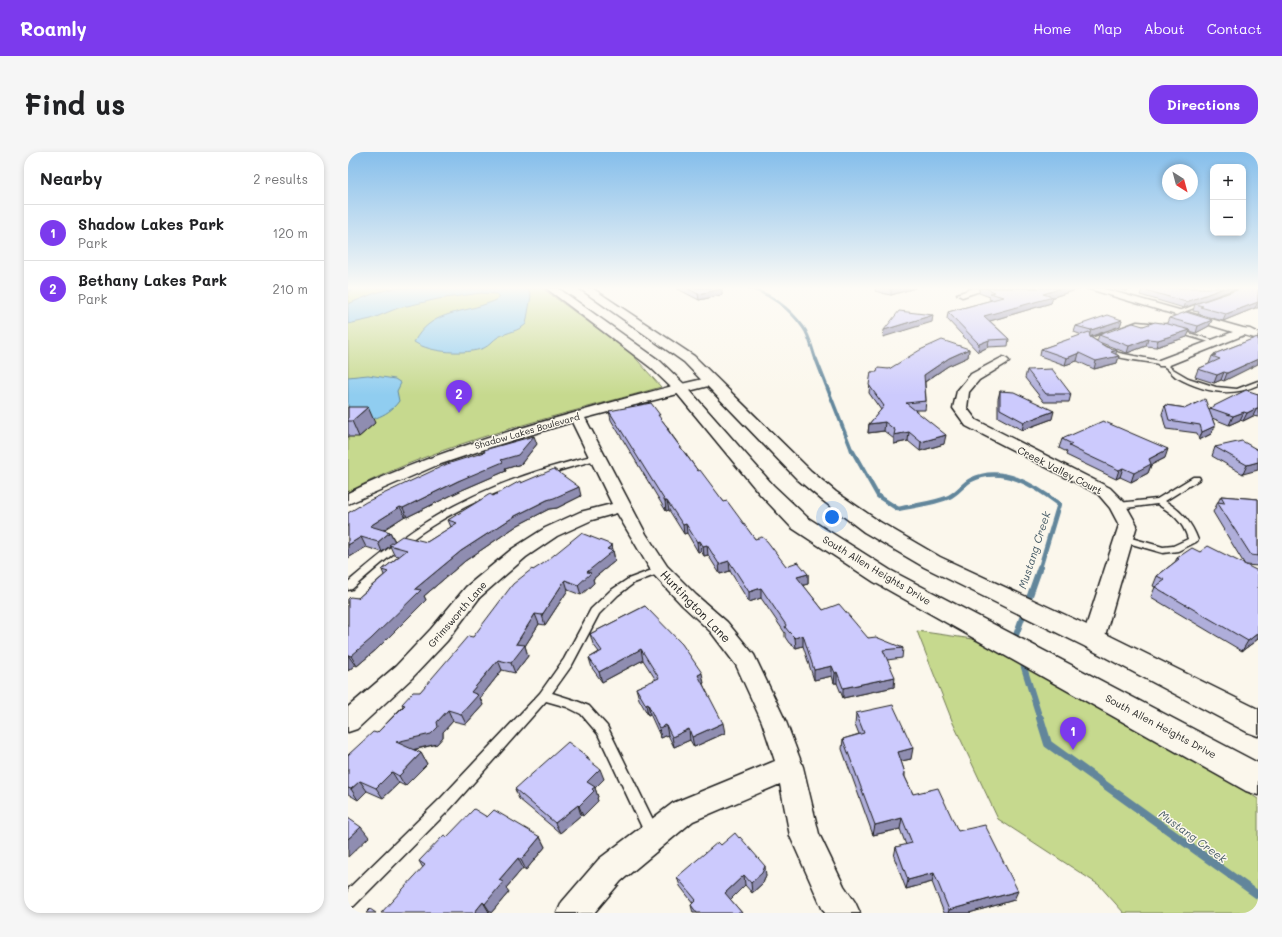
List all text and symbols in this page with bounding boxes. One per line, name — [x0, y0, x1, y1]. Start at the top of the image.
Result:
text: Roamly — [20, 16, 87, 41]
text: Home — [1033, 19, 1071, 38]
text: Map — [1093, 19, 1122, 38]
text: About — [1144, 19, 1185, 38]
text: Contact — [1207, 19, 1262, 38]
button: Directions — [1149, 85, 1258, 124]
text: Find us — [24, 86, 125, 122]
north arrow — [1162, 164, 1198, 200]
map controls — [1210, 164, 1246, 236]
button: + — [1210, 164, 1246, 200]
text: Nearby — [40, 167, 102, 189]
text: 2 results — [253, 170, 308, 187]
button: − — [1210, 200, 1246, 236]
text: Shadow Lakes Park — [78, 214, 224, 234]
text: 1 — [50, 224, 56, 241]
text: 120 m — [272, 224, 308, 241]
text: Park — [78, 234, 107, 251]
text: Bethany Lakes Park — [78, 270, 227, 290]
text: 2 — [49, 280, 57, 297]
text: 210 m — [272, 280, 308, 297]
text: Park — [78, 290, 107, 307]
pin: 2 — [446, 380, 472, 413]
street label: Shadow Lakes Boulevard — [473, 411, 581, 451]
street label: Creek Valley Court — [1015, 443, 1105, 497]
your location — [822, 507, 842, 527]
water label: Mustang Creek — [1014, 509, 1054, 591]
street label: South Allen Heights Drive — [820, 532, 934, 608]
street label: Huntington Lane — [657, 566, 735, 646]
street label: Grimsworth Lane — [424, 578, 490, 650]
street label: South Allen Heights Drive — [1103, 691, 1219, 761]
pin: 1 — [1060, 717, 1086, 750]
water label: Mustang Creek — [1156, 806, 1230, 866]

